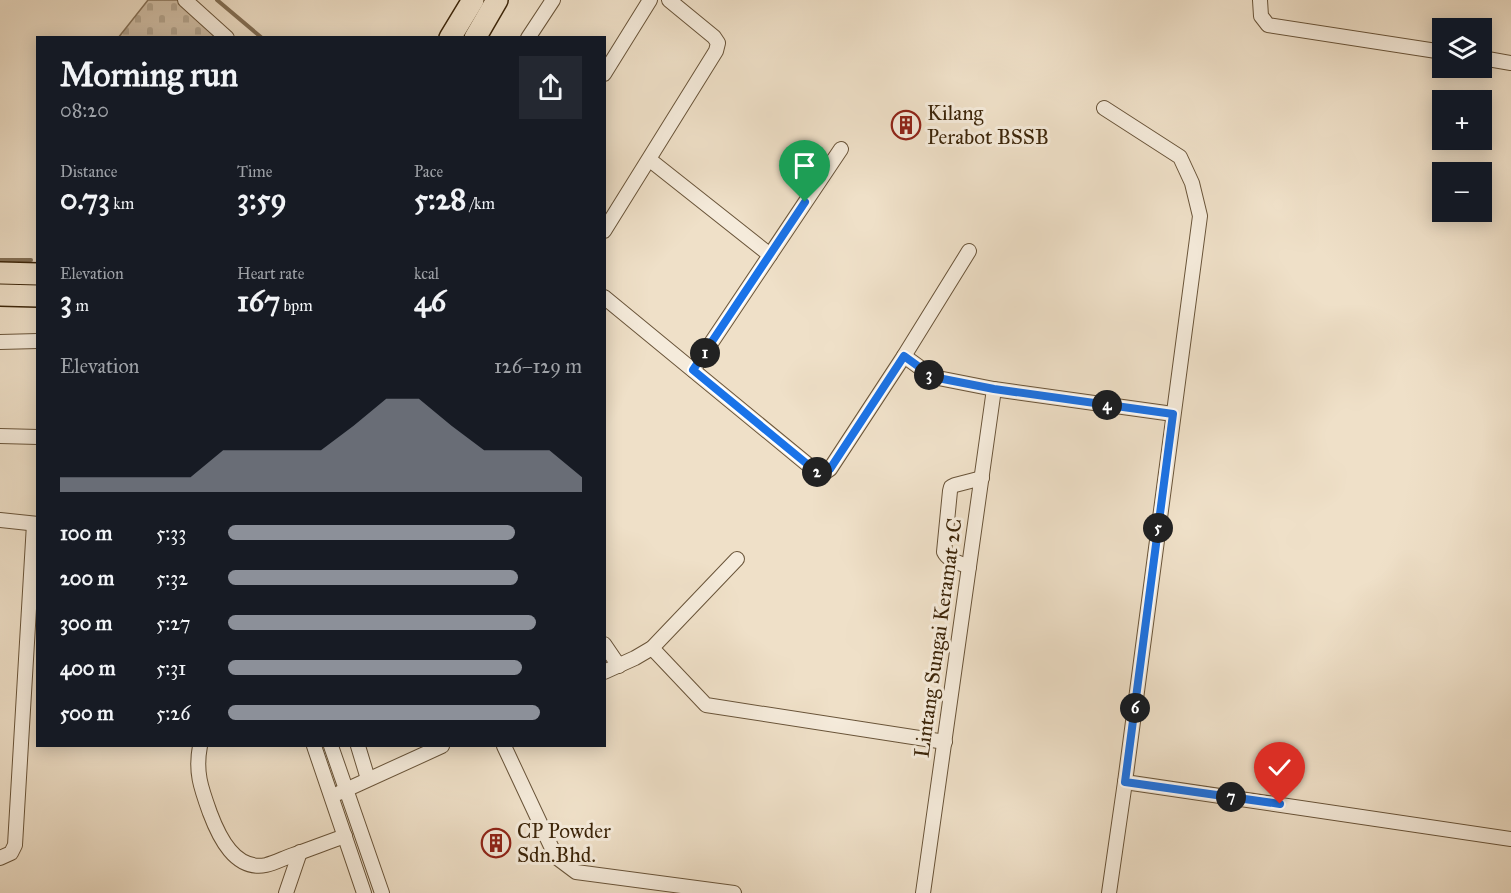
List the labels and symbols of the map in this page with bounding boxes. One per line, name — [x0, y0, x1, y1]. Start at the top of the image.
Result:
place label: Kilang Perabot BSSB — [927, 100, 1049, 150]
building icon: Kilang Perabot BSSB — [890, 109, 922, 141]
pin — [779, 140, 830, 202]
pin: 1 — [690, 338, 720, 368]
pin: 3 — [914, 360, 944, 390]
pin: 4 — [1092, 390, 1122, 420]
pin: 2 — [802, 457, 832, 487]
pin: 5 — [1143, 513, 1173, 543]
street label: Lintang Sungai Keramat 2C — [908, 517, 968, 759]
pin: 6 — [1120, 693, 1150, 723]
pin — [1254, 742, 1305, 804]
pin: 7 — [1216, 782, 1246, 812]
place label: CP Powder Sdn.Bhd. — [517, 818, 611, 868]
building icon: CP Powder Sdn.Bhd. — [480, 827, 512, 859]

